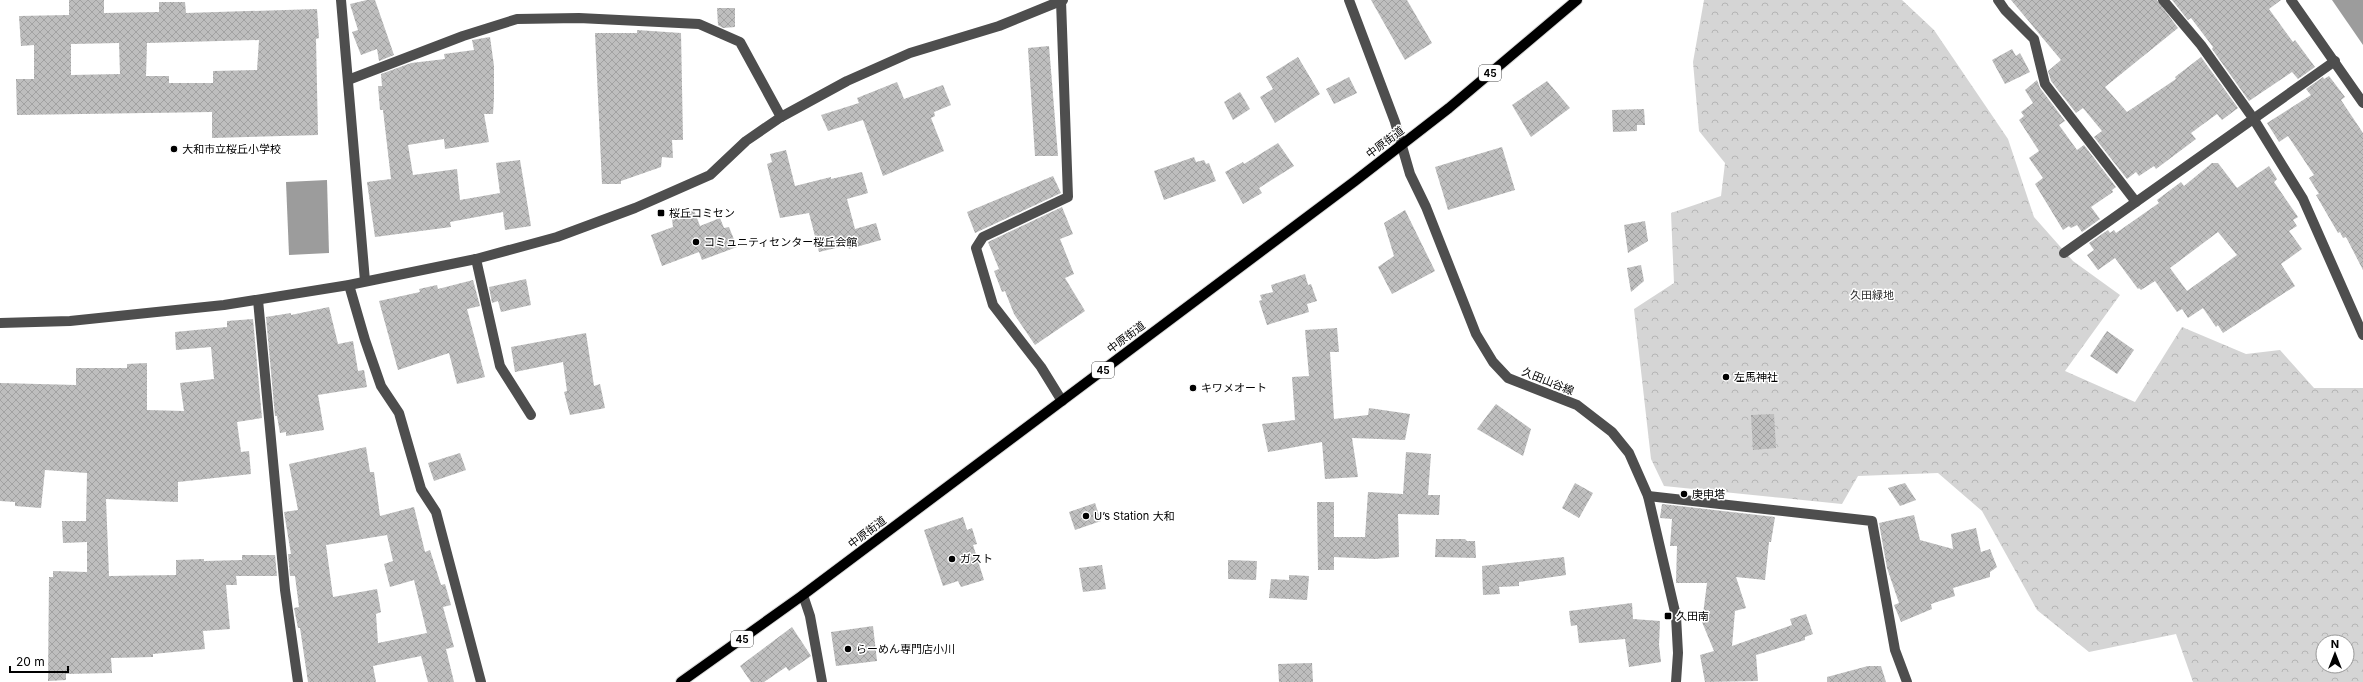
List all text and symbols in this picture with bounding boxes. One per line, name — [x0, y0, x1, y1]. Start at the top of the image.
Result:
road number: 45 — [1479, 65, 1501, 81]
street label: 中原街道 — [1363, 123, 1407, 161]
place label: 大和市立桜丘小学校 — [182, 142, 281, 156]
marker: 大和市立桜丘小学校 — [169, 144, 179, 154]
place label: 桜丘コミセン — [669, 206, 735, 220]
marker: 桜丘コミセン — [656, 208, 666, 218]
place label: コミュニティセンター桜丘会館 — [704, 235, 857, 249]
marker: コミュニティセンター桜丘会館 — [691, 237, 701, 247]
park label: 久田緑地 — [1850, 288, 1894, 302]
street label: 中原街道 — [1104, 318, 1148, 356]
road number: 45 — [1092, 362, 1114, 378]
street label: 久田山谷線 — [1520, 364, 1576, 398]
place label: 左馬神社 — [1734, 370, 1778, 384]
marker: 左馬神社 — [1721, 372, 1731, 382]
place label: キワメオート — [1201, 381, 1267, 395]
marker: キワメオート — [1188, 383, 1198, 393]
place label: 庚申塔 — [1692, 487, 1725, 501]
marker: 庚申塔 — [1679, 489, 1689, 499]
place label: U’s Station 大和 — [1094, 509, 1174, 523]
marker: U’s Station 大和 — [1081, 511, 1091, 521]
street label: 中原街道 — [845, 513, 889, 551]
place label: ガスト — [960, 552, 993, 566]
marker: ガスト — [947, 554, 957, 564]
place label: 久田南 — [1676, 609, 1709, 623]
marker: 久田南 — [1663, 611, 1673, 621]
road number: 45 — [731, 631, 753, 647]
north arrow — [2315, 634, 2355, 674]
text: N — [2331, 637, 2339, 651]
place label: らーめん専門店小川 — [856, 642, 955, 656]
marker: らーめん専門店小川 — [843, 644, 853, 654]
scale bar — [10, 648, 68, 674]
text: 20 m — [16, 654, 45, 669]

